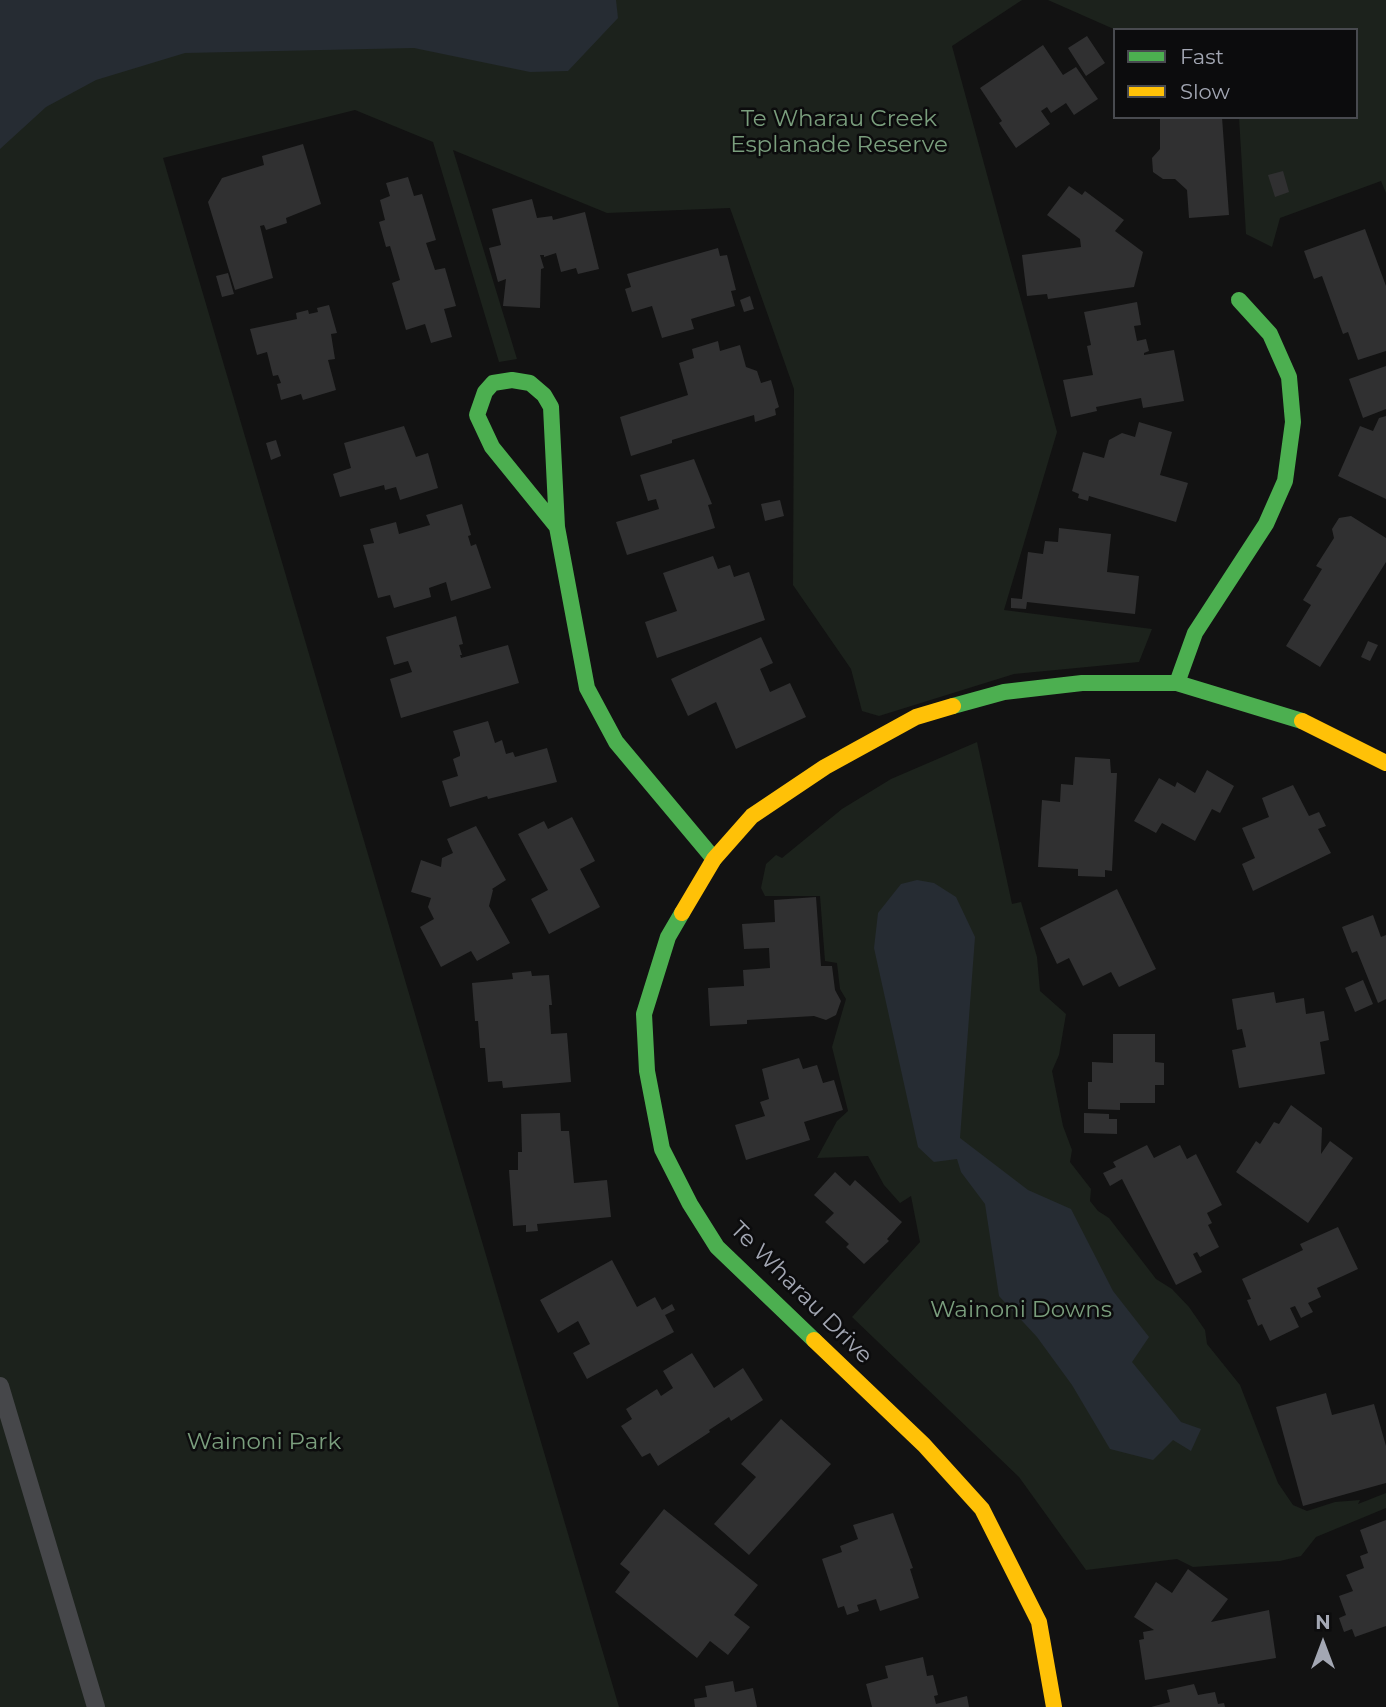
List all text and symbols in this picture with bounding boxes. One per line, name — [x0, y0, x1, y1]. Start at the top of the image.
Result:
legend — [1113, 28, 1358, 119]
text: Fast — [1180, 44, 1224, 69]
text: Slow — [1180, 79, 1230, 104]
park label: Te Wharau Creek Esplanade Reserve — [730, 105, 948, 159]
street label: Te Wharau Drive — [724, 1216, 878, 1370]
park label: Wainoni Downs — [930, 1296, 1112, 1324]
park label: Wainoni Park — [187, 1428, 341, 1456]
north arrow — [1288, 1609, 1358, 1679]
text: N — [1315, 1611, 1331, 1634]

